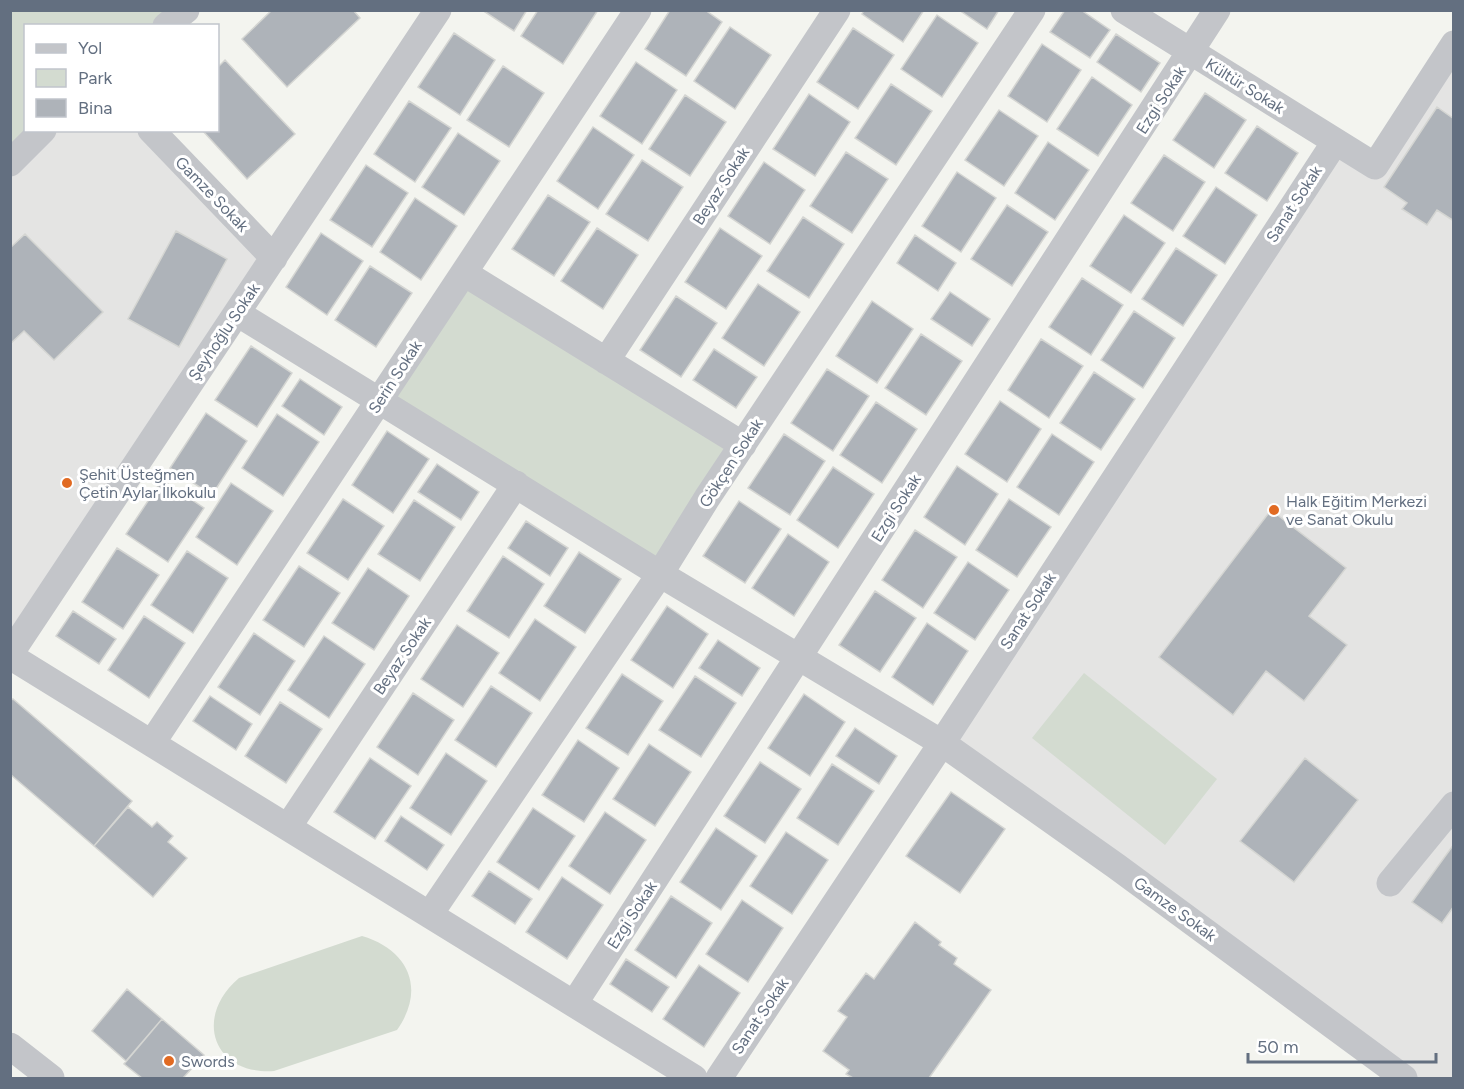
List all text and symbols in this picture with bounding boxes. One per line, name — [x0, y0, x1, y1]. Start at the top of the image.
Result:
legend — [24, 24, 219, 132]
text: Yol — [78, 37, 102, 59]
street label: Kültür Sokak — [1202, 54, 1288, 118]
street label: Ezgi Sokak — [1132, 62, 1190, 137]
text: Park — [78, 67, 113, 89]
text: Bina — [78, 97, 112, 119]
street label: Beyaz Sokak — [689, 143, 753, 229]
street label: Gamze Sokak — [171, 152, 253, 236]
street label: Sanat Sokak — [1262, 162, 1326, 246]
street label: Şeyhoğlu Sokak — [184, 279, 264, 384]
street label: Serin Sokak — [364, 337, 426, 417]
street label: Gökçen Sokak — [695, 415, 767, 511]
place label: Şehit Üsteğmen Çetin Aylar İlkokulu — [79, 465, 216, 502]
street label: Ezgi Sokak — [867, 470, 925, 545]
marker: Şehit Üsteğmen Çetin Aylar İlkokulu — [60, 476, 74, 490]
place label: Halk Eğitim Merkezi ve Sanat Okulu — [1286, 492, 1427, 529]
marker: Halk Eğitim Merkezi ve Sanat Okulu — [1267, 503, 1281, 517]
street label: Sanat Sokak — [996, 569, 1060, 653]
street label: Beyaz Sokak — [369, 614, 435, 698]
street label: Gamze Sokak — [1130, 873, 1220, 945]
street label: Ezgi Sokak — [603, 877, 661, 952]
street label: Sanat Sokak — [728, 974, 793, 1058]
scale bar — [1248, 1026, 1436, 1064]
text: 50 m — [1257, 1036, 1299, 1058]
place label: Swords — [181, 1052, 235, 1071]
marker: Swords — [162, 1054, 176, 1068]

